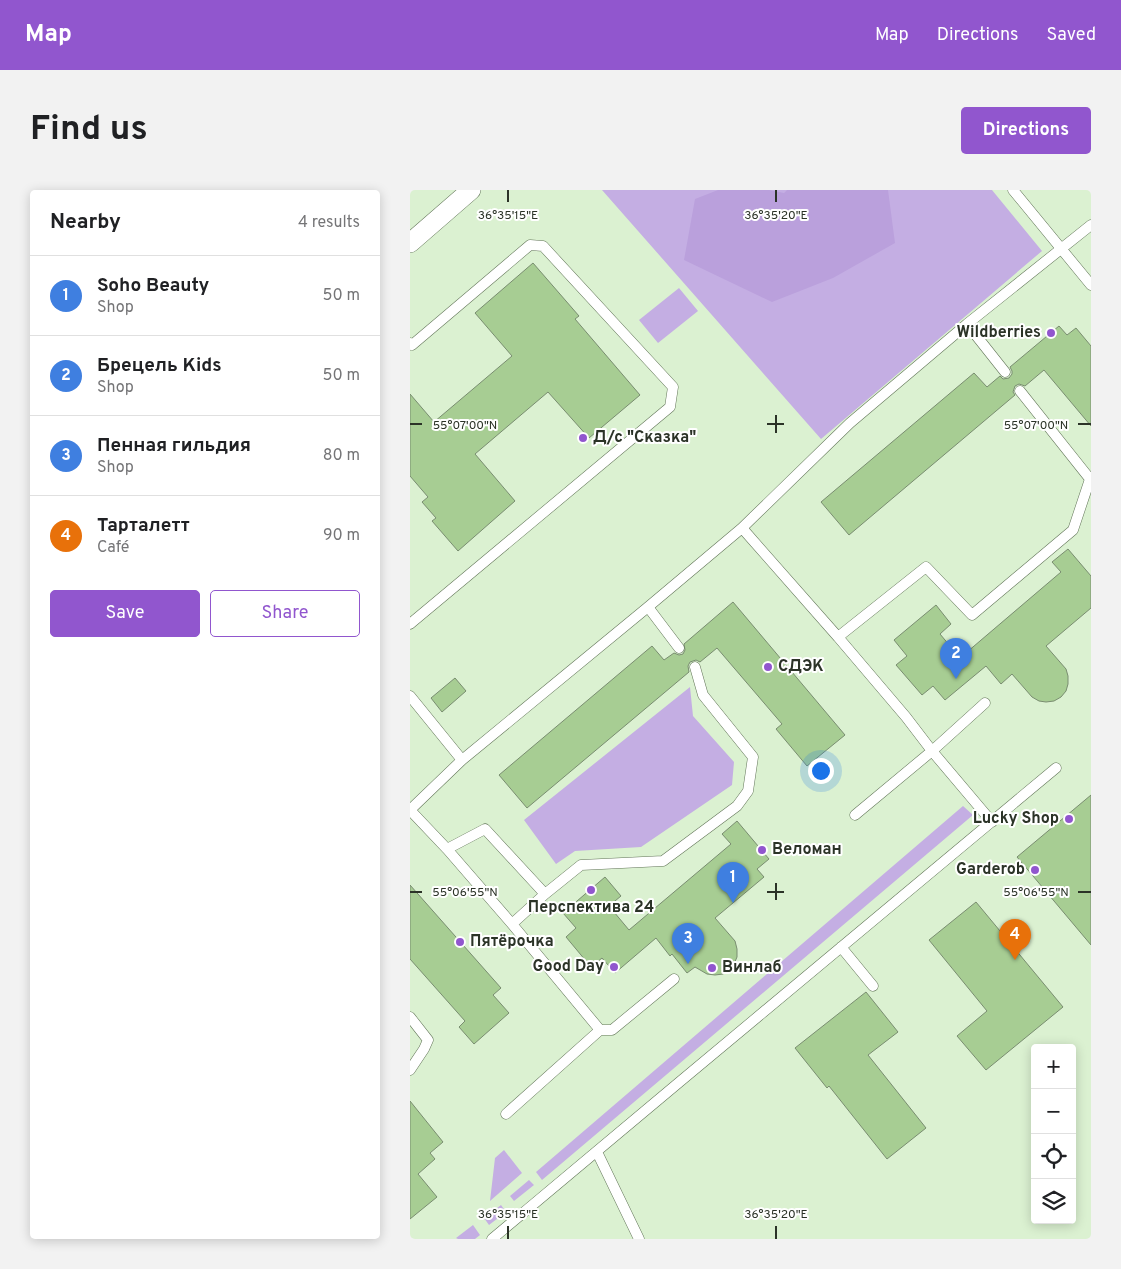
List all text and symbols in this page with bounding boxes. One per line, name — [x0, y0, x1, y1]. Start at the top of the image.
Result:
text: Map — [25, 20, 72, 50]
text: Map — [875, 24, 909, 47]
text: Directions — [937, 24, 1019, 47]
text: Saved — [1047, 24, 1096, 47]
button: Directions — [961, 107, 1091, 154]
text: Find us — [30, 108, 148, 152]
text: 36°35'15"E — [478, 208, 538, 224]
text: 36°35'20"E — [744, 208, 808, 224]
text: Nearby — [50, 209, 121, 236]
text: 4 results — [298, 213, 360, 233]
text: Soho Beauty — [97, 274, 209, 298]
text: 1 — [63, 286, 69, 306]
text: 50 m — [323, 286, 360, 306]
text: Shop — [97, 298, 134, 318]
place label: Wildberries — [957, 323, 1041, 343]
marker: Wildberries — [1045, 327, 1057, 339]
text: Брецель Kids — [97, 354, 222, 378]
text: 2 — [61, 366, 71, 386]
text: 50 m — [323, 366, 360, 386]
text: Shop — [97, 378, 134, 398]
text: 55°07'00"N — [433, 418, 497, 434]
text: 55°07'00"N — [1004, 418, 1068, 434]
place label: Д/с "Сказка" — [593, 428, 696, 448]
marker: Д/с "Сказка" — [577, 432, 589, 444]
text: Пенная гильдия — [97, 434, 251, 458]
text: 3 — [61, 446, 71, 466]
text: 80 m — [323, 446, 360, 466]
text: Shop — [97, 458, 134, 478]
text: Тарталетт — [97, 514, 190, 538]
text: 4 — [61, 526, 71, 546]
text: 90 m — [323, 526, 360, 546]
text: Café — [97, 538, 129, 558]
button: Save — [50, 590, 200, 637]
button: Share — [210, 590, 360, 637]
pin: 2 — [940, 638, 972, 679]
place label: СДЭК — [778, 657, 824, 677]
marker: СДЭК — [762, 661, 774, 673]
your location — [808, 758, 834, 784]
place label: Lucky Shop — [973, 809, 1059, 829]
marker: Lucky Shop — [1063, 813, 1075, 825]
place label: Веломан — [772, 840, 842, 860]
marker: Веломан — [756, 844, 768, 856]
place label: Garderob — [956, 860, 1025, 880]
pin: 1 — [717, 862, 749, 903]
marker: Garderob — [1029, 864, 1041, 876]
marker: Перспектива 24 — [585, 884, 597, 896]
text: 55°06'55"N — [432, 885, 498, 901]
text: 55°06'55"N — [1003, 885, 1069, 901]
place label: Перспектива 24 — [528, 898, 654, 918]
pin: 4 — [999, 919, 1031, 960]
pin: 3 — [672, 923, 704, 964]
place label: Пятёрочка — [470, 932, 554, 952]
marker: Пятёрочка — [454, 936, 466, 948]
place label: Good Day — [533, 957, 604, 977]
place label: Винлаб — [722, 958, 781, 978]
marker: Good Day — [608, 961, 620, 973]
marker: Винлаб — [706, 962, 718, 974]
map controls — [1031, 1044, 1076, 1224]
button: + — [1031, 1044, 1076, 1089]
button: − — [1031, 1089, 1076, 1134]
button: locate — [1031, 1134, 1076, 1179]
button: layers — [1031, 1179, 1076, 1224]
text: 36°35'15"E — [478, 1207, 538, 1223]
text: 36°35'20"E — [744, 1207, 808, 1223]

